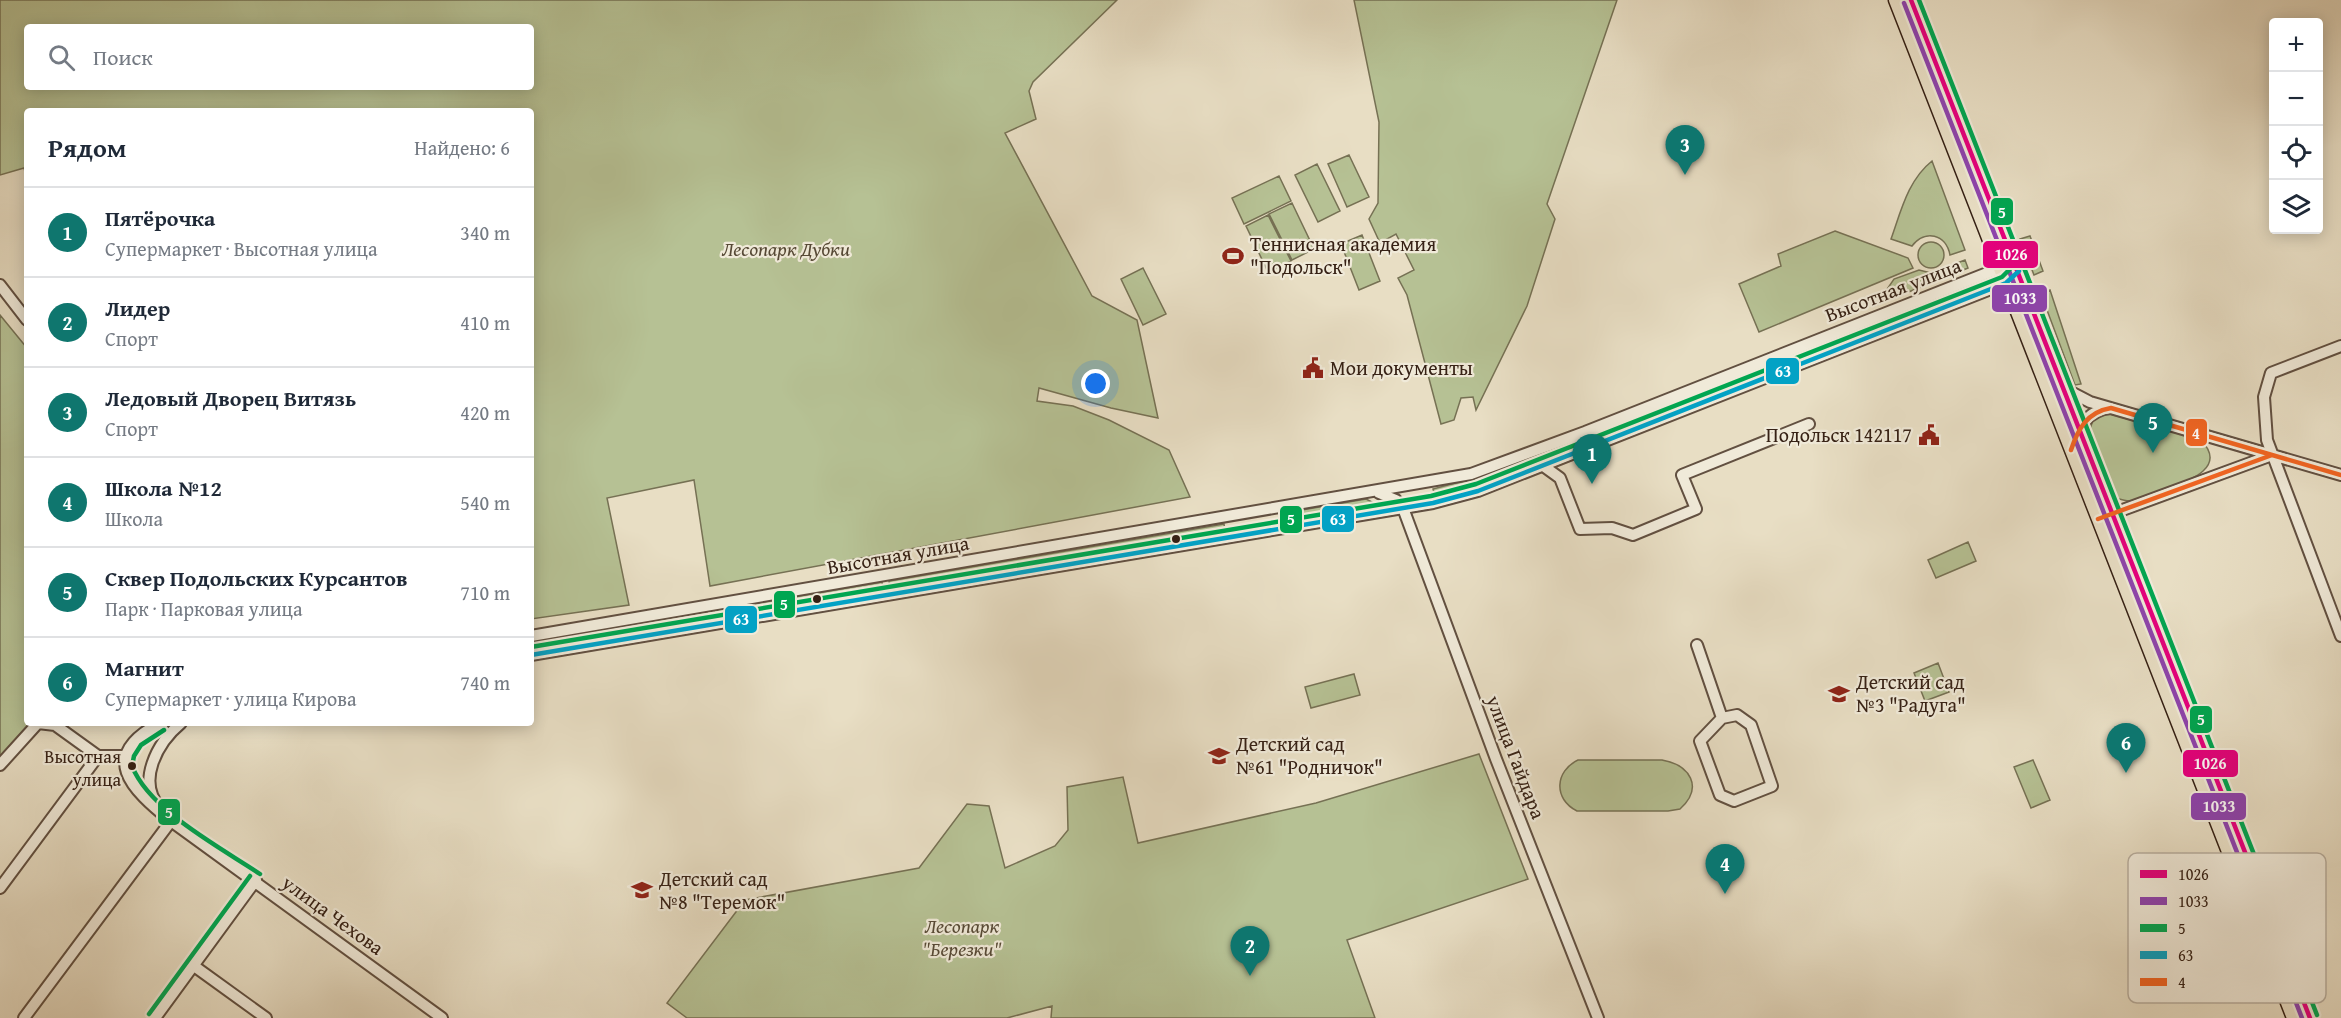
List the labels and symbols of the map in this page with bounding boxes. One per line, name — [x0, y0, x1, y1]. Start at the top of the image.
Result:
pin: 3 — [1666, 126, 1704, 175]
line badge: 5 — [1990, 197, 2014, 226]
text: 5 — [1998, 200, 2006, 224]
place label: Теннисная академия "Подольск" — [1250, 229, 1436, 281]
park label: Лесопарк Дубки — [722, 234, 850, 263]
line badge: 1026 — [1982, 240, 2039, 269]
text: 1026 — [1994, 242, 2028, 266]
sports icon: Теннисная академия "Подольск" — [1221, 244, 1245, 268]
street label: Высотная улица — [1821, 250, 1966, 329]
line badge: 1033 — [1991, 284, 2048, 313]
text: 1033 — [2003, 286, 2037, 310]
place label: Мои документы — [1330, 353, 1473, 382]
public building icon: Мои документы — [1301, 356, 1325, 380]
line badge: 63 — [1765, 357, 1800, 385]
text: 63 — [1775, 359, 1791, 383]
your location — [1081, 369, 1110, 398]
pin: 5 — [2134, 404, 2172, 453]
line badge: 4 — [2185, 418, 2208, 447]
place label: Подольск 142117 — [1766, 420, 1912, 449]
text: 4 — [2192, 421, 2200, 445]
public building icon: Подольск 142117 — [1917, 423, 1941, 447]
pin: 1 — [1572, 434, 1612, 484]
line badge: 5 — [1279, 505, 1303, 534]
line badge: 63 — [1321, 505, 1355, 533]
text: 5 — [1287, 507, 1295, 531]
text: 63 — [1330, 507, 1346, 531]
street label: Высотная улица — [825, 528, 972, 581]
unlabelled marker — [1170, 533, 1182, 545]
line badge: 5 — [773, 590, 796, 619]
text: 5 — [780, 592, 788, 616]
unlabelled marker — [811, 593, 823, 605]
line badge: 63 — [724, 605, 758, 634]
text: 63 — [733, 607, 749, 631]
place label: Детский сад №3 "Радуга" — [1855, 667, 1966, 719]
school or university icon: Детский сад №3 "Радуга" — [1827, 682, 1851, 706]
street label: улица Гайдара — [1479, 690, 1554, 823]
line badge: 5 — [2189, 705, 2213, 734]
text: 5 — [2197, 707, 2205, 731]
pin: 6 — [2106, 724, 2146, 773]
place label: Детский сад №61 "Родничок" — [1235, 729, 1383, 781]
place label: Высотная улица — [44, 743, 121, 793]
school or university icon: Детский сад №61 "Родничок" — [1207, 744, 1231, 768]
line badge: 1026 — [2182, 749, 2239, 778]
text: 1026 — [2193, 751, 2227, 775]
marker: Высотная улица — [126, 760, 138, 772]
line badge: 1033 — [2190, 792, 2247, 821]
text: 1033 — [2202, 794, 2236, 818]
line badge: 5 — [157, 798, 181, 826]
text: 5 — [165, 800, 173, 824]
pin: 4 — [1706, 844, 1744, 894]
legend — [2128, 853, 2326, 1003]
text: 1026 — [2178, 862, 2209, 886]
place label: Детский сад №8 "Теремок" — [658, 864, 785, 916]
street label: улица Чехова — [276, 867, 391, 962]
school or university icon: Детский сад №8 "Теремок" — [630, 878, 654, 902]
text: 1033 — [2178, 889, 2209, 913]
park label: Лесопарк "Березки" — [922, 911, 1002, 963]
text: 5 — [2178, 916, 2186, 940]
pin: 2 — [1230, 926, 1270, 976]
text: 63 — [2178, 943, 2193, 967]
text: 4 — [2178, 970, 2186, 994]

